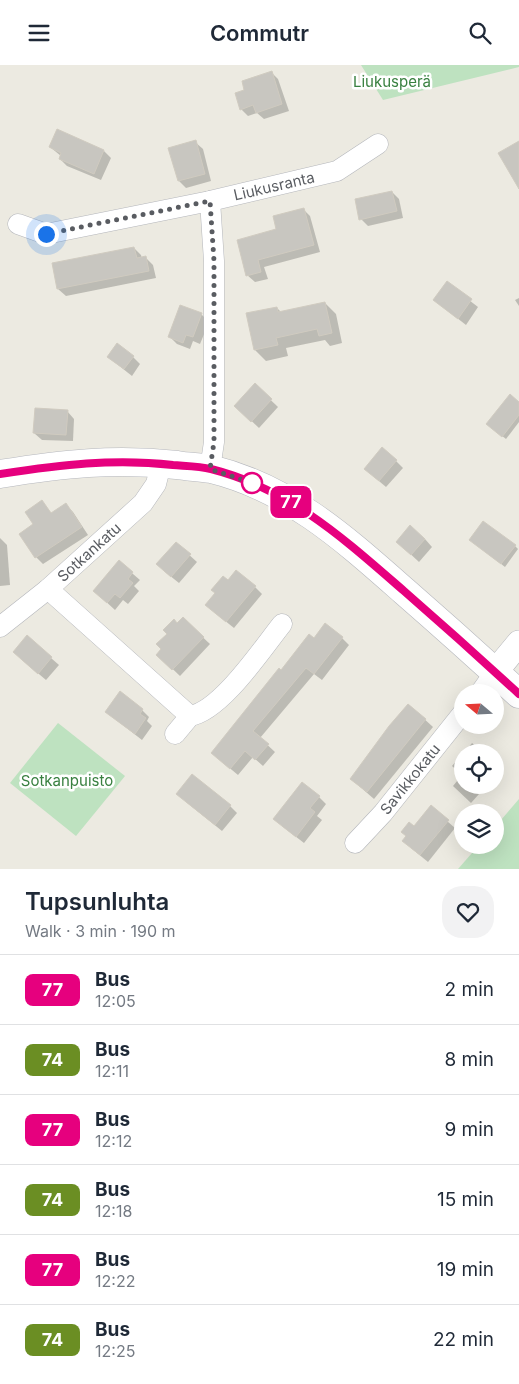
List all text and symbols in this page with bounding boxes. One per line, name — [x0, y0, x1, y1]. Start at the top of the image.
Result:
icon: menu — [25, 19, 53, 47]
icon: search — [466, 19, 494, 47]
text: Commutr — [210, 20, 309, 46]
park label: Liukusperä — [353, 72, 431, 91]
street label: Liukusranta — [232, 167, 316, 205]
your location — [34, 222, 59, 247]
unlabelled marker — [241, 472, 263, 494]
line badge: 77 — [268, 486, 314, 518]
text: 77 — [280, 491, 302, 512]
street label: Sotkankatu — [53, 518, 125, 586]
north arrow — [454, 684, 504, 734]
map controls — [454, 684, 504, 854]
street label: Savikkokatu — [376, 740, 444, 818]
button: locate — [454, 744, 504, 794]
park label: Sotkanpuisto — [21, 771, 113, 790]
button: layers — [454, 804, 504, 854]
button: heart — [442, 886, 494, 938]
text: Tupsunluhta — [25, 887, 169, 916]
text: Walk · 3 min · 190 m — [25, 921, 176, 941]
text: Bus — [95, 968, 130, 991]
text: 2 min — [445, 978, 494, 1001]
text: 77 — [42, 979, 63, 1000]
text: 12:05 — [95, 991, 136, 1011]
text: Bus — [95, 1038, 130, 1061]
text: 8 min — [444, 1048, 494, 1071]
text: 74 — [42, 1049, 63, 1070]
text: 12:11 — [95, 1061, 129, 1081]
text: Bus — [95, 1108, 130, 1131]
text: 9 min — [444, 1118, 494, 1141]
text: 77 — [42, 1119, 63, 1140]
text: 12:12 — [95, 1131, 132, 1151]
text: Bus — [95, 1178, 130, 1201]
text: 15 min — [437, 1188, 494, 1211]
text: 74 — [42, 1189, 63, 1210]
text: 12:18 — [95, 1201, 132, 1221]
text: Bus — [95, 1248, 130, 1271]
text: 19 min — [437, 1258, 494, 1281]
text: 77 — [42, 1259, 63, 1280]
text: 12:22 — [95, 1271, 135, 1291]
text: Bus — [95, 1318, 130, 1341]
text: 22 min — [433, 1328, 494, 1351]
text: 74 — [42, 1329, 63, 1350]
text: 12:25 — [95, 1341, 135, 1361]

